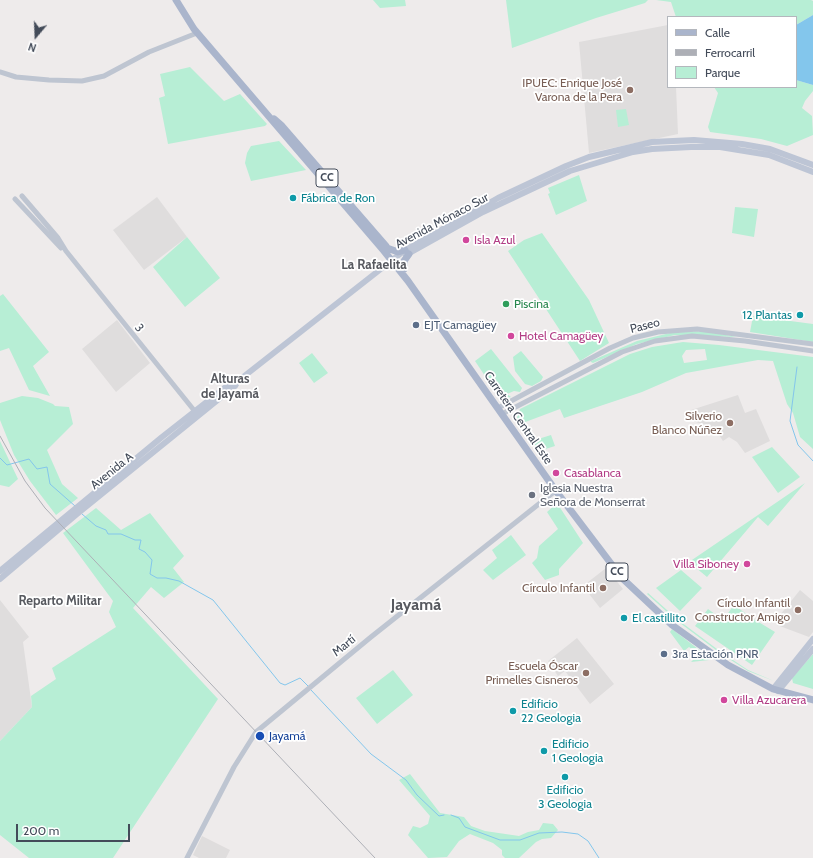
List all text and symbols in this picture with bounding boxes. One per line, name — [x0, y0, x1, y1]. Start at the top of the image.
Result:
north arrow — [16, 16, 56, 56]
legend — [667, 16, 797, 88]
text: Calle — [705, 25, 730, 40]
text: N — [26, 39, 38, 55]
text: Ferrocarril — [705, 45, 755, 60]
text: Parque — [705, 65, 740, 80]
place label: IPUEC: Enrique José Varona de la Pera — [522, 76, 622, 104]
marker: IPUEC: Enrique José Varona de la Pera — [625, 85, 635, 95]
road number: CC — [316, 169, 338, 187]
street label: Avenida Mónaco Sur — [393, 190, 491, 252]
place label: Fábrica de Ron — [301, 191, 375, 205]
marker: Fábrica de Ron — [288, 193, 298, 203]
place label: Isla Azul — [474, 233, 515, 247]
marker: Isla Azul — [461, 235, 471, 245]
district label: La Rafaelita — [341, 257, 407, 273]
place label: Piscina — [514, 297, 549, 311]
marker: Piscina — [501, 299, 511, 309]
place label: 12 Plantas — [742, 308, 792, 322]
marker: 12 Plantas — [795, 310, 805, 320]
street label: Paseo — [629, 315, 661, 337]
place label: EJT Camagüey — [424, 318, 497, 332]
marker: EJT Camagüey — [411, 320, 421, 330]
street label: 3 — [131, 321, 147, 335]
place label: Hotel Camagüey — [519, 329, 603, 343]
marker: Hotel Camagüey — [506, 331, 516, 341]
street label: Carretera Central Este — [481, 369, 555, 467]
district label: Alturas de Jayamá — [201, 371, 259, 402]
place label: Silverio Blanco Núñez — [652, 409, 722, 437]
marker: Silverio Blanco Núñez — [725, 418, 735, 428]
street label: Avenida A — [88, 449, 136, 493]
place label: Casablanca — [564, 466, 621, 480]
marker: Casablanca — [551, 468, 561, 478]
place label: Iglesia Nuestra Señora de Monserrat — [540, 481, 645, 509]
marker: Iglesia Nuestra Señora de Monserrat — [527, 490, 537, 500]
place label: Villa Siboney — [673, 557, 739, 571]
marker: Villa Siboney — [742, 559, 752, 569]
road number: CC — [606, 563, 628, 581]
place label: Círculo Infantil — [522, 581, 595, 595]
marker: Círculo Infantil — [598, 583, 608, 593]
district label: Reparto Militar — [18, 593, 102, 609]
district label: Jayamá — [391, 595, 441, 615]
place label: Círculo Infantil Constructor Amigo — [695, 596, 790, 624]
marker: Círculo Infantil Constructor Amigo — [793, 605, 803, 615]
place label: El castillito — [632, 611, 686, 625]
marker: El castillito — [619, 613, 629, 623]
street label: Martí — [329, 632, 359, 660]
place label: 3ra Estación PNR — [672, 647, 759, 661]
marker: 3ra Estación PNR — [659, 649, 669, 659]
place label: Escuela Óscar Primelles Cisneros — [485, 659, 578, 687]
marker: Escuela Óscar Primelles Cisneros — [581, 668, 591, 678]
place label: Villa Azucarera — [732, 693, 806, 707]
marker: Villa Azucarera — [719, 695, 729, 705]
place label: Edificio 22 Geologia — [521, 697, 581, 725]
marker: Edificio 22 Geologia — [508, 706, 518, 716]
place label: Jayamá — [269, 729, 305, 743]
marker: Jayamá — [254, 730, 266, 742]
place label: Edificio 1 Geologia — [552, 737, 603, 765]
marker: Edificio 1 Geologia — [539, 746, 549, 756]
marker: Edificio 3 Geologia — [560, 772, 570, 782]
place label: Edificio 3 Geologia — [538, 783, 592, 811]
scale bar — [18, 816, 132, 842]
text: 200 m — [23, 823, 59, 838]

